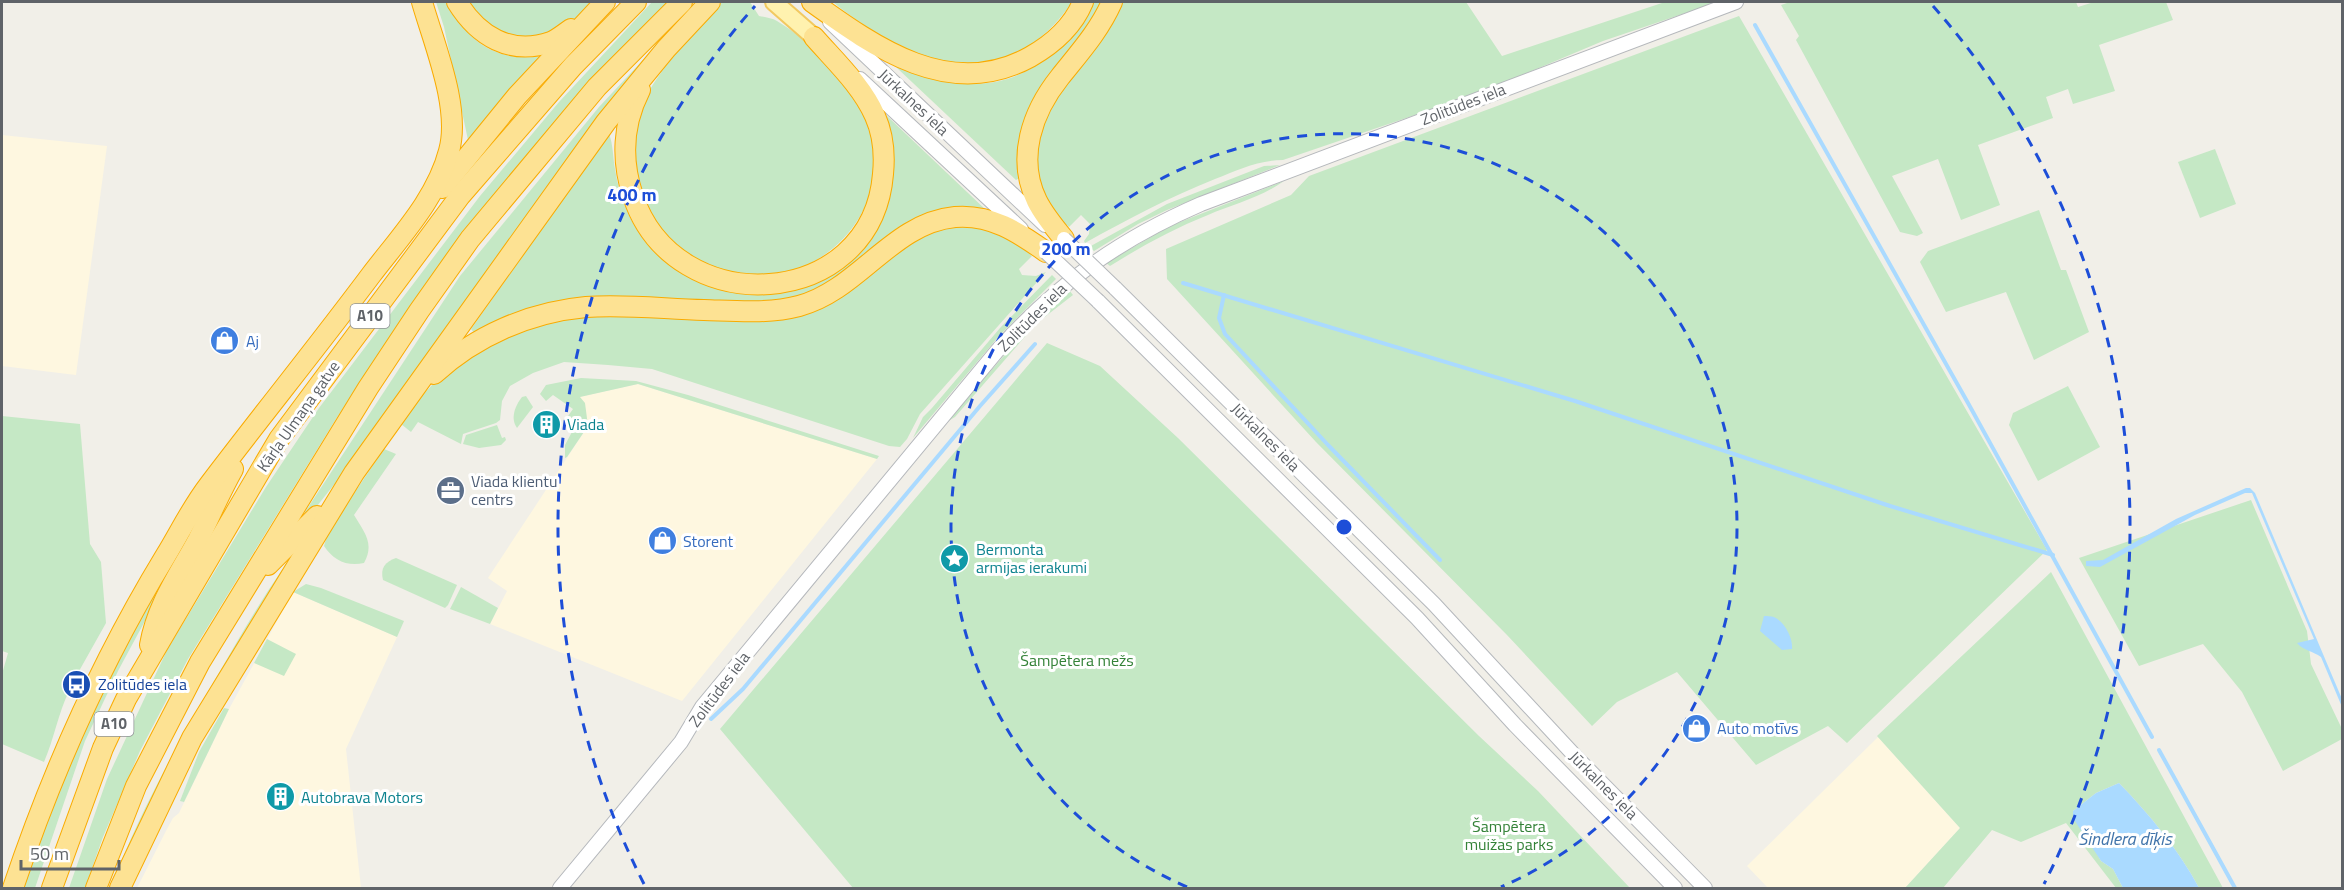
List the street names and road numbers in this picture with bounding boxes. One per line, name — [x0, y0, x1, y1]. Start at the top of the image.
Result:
street label: Jūrkalnes iela — [873, 63, 955, 141]
street label: Zolitūdes iela — [1417, 77, 1509, 131]
street label: Zolitūdes iela — [992, 277, 1072, 357]
road number: A10 — [350, 304, 389, 328]
street label: Kārļa Ulmaņa gatve — [251, 356, 345, 476]
street label: Jūrkalnes iela — [1226, 397, 1306, 477]
street label: Zolitūdes iela — [683, 646, 755, 732]
road number: A10 — [94, 712, 134, 736]
street label: Jūrkalnes iela — [1564, 745, 1644, 825]

